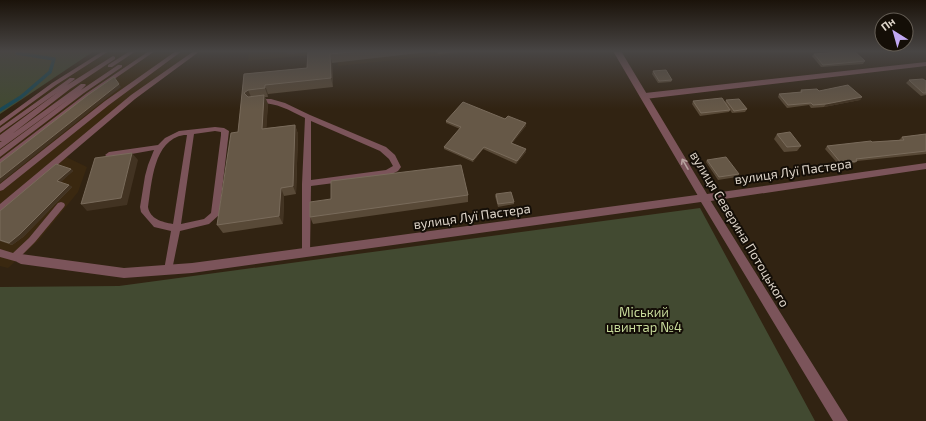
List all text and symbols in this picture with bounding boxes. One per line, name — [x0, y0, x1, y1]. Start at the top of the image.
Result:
north arrow — [874, 12, 914, 52]
text: Пн — [878, 14, 897, 33]
street label: вулиця Северина Потоцького — [687, 148, 793, 310]
street label: вулиця Луї Пастера — [733, 155, 853, 187]
one-way arrow — [680, 158, 688, 170]
street label: вулиця Луї Пастера — [412, 200, 532, 232]
park label: Міський цвинтар №4 — [606, 304, 682, 335]

